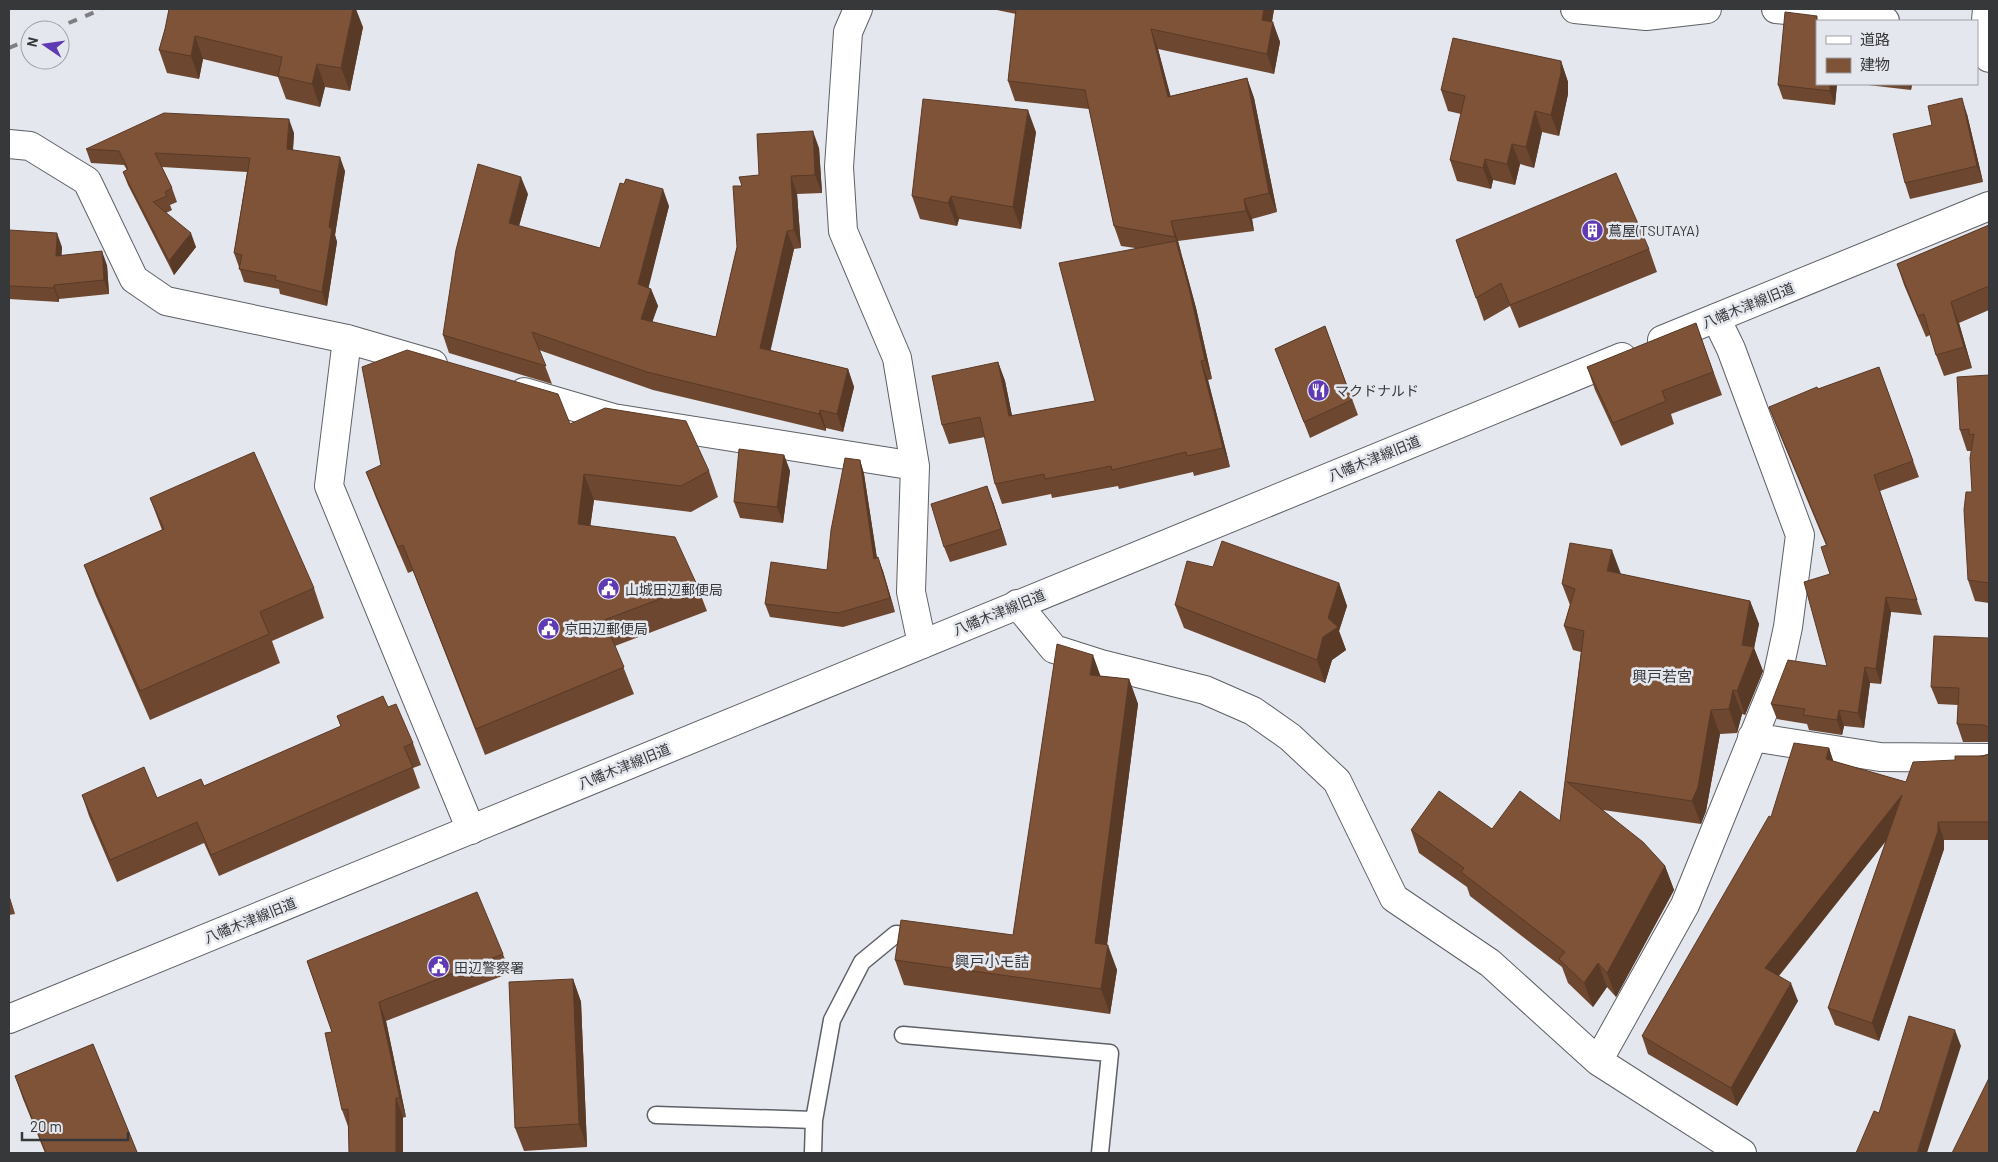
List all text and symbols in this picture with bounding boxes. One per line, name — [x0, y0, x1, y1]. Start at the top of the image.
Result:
north arrow — [20, 20, 70, 70]
legend — [1816, 20, 1978, 85]
text: 道路 — [1860, 30, 1890, 48]
text: N — [23, 36, 41, 48]
text: 建物 — [1860, 55, 1890, 73]
building icon: 蔦屋(TSUTAYA) — [1580, 218, 1604, 242]
place label: 蔦屋(TSUTAYA) — [1608, 222, 1699, 239]
street label: 八幡木津線旧道 — [1699, 279, 1797, 331]
restaurant icon: マクドナルド — [1307, 378, 1331, 402]
place label: マクドナルド — [1335, 382, 1419, 399]
street label: 八幡木津線旧道 — [1325, 432, 1423, 484]
public building icon: 山城田辺郵便局 — [597, 577, 621, 601]
place label: 山城田辺郵便局 — [625, 581, 723, 598]
street label: 八幡木津線旧道 — [950, 586, 1048, 638]
public building icon: 京田辺郵便局 — [536, 616, 560, 640]
place label: 京田辺郵便局 — [564, 620, 648, 637]
district label: 興戸若宮 — [1632, 667, 1692, 685]
street label: 八幡木津線旧道 — [575, 740, 673, 792]
street label: 八幡木津線旧道 — [201, 894, 299, 946]
district label: 興戸小モ詰 — [954, 952, 1030, 970]
public building icon: 田辺警察署 — [426, 955, 450, 979]
place label: 田辺警察署 — [454, 959, 524, 976]
scale bar — [22, 1110, 129, 1142]
text: 20 m — [30, 1117, 62, 1135]

